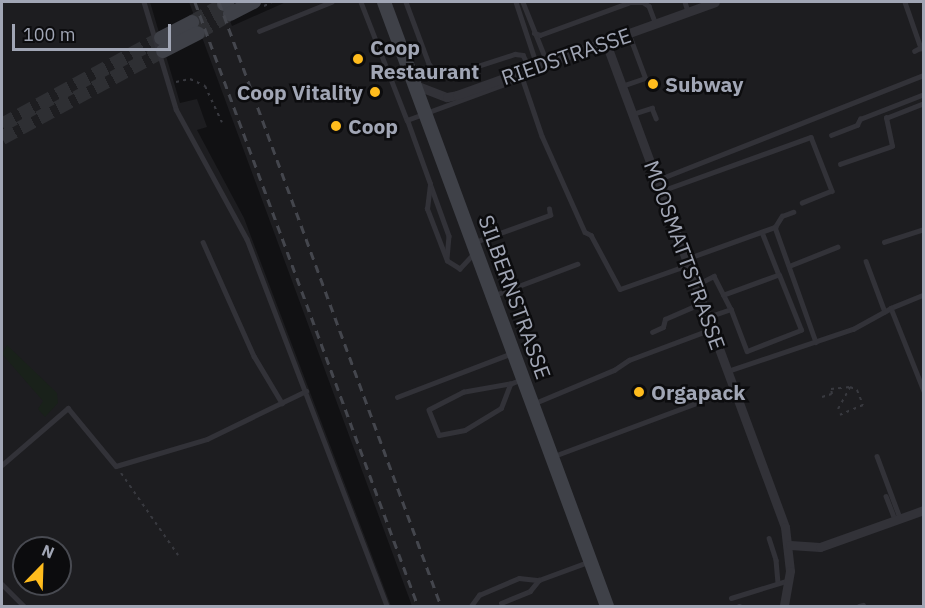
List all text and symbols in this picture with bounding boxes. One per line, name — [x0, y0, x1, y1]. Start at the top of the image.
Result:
scale bar — [15, 12, 174, 50]
street label: RIEDSTRASSE — [498, 22, 634, 90]
text: 100 m — [23, 23, 75, 46]
place label: Coop Restaurant — [370, 34, 479, 84]
marker: Coop Restaurant — [351, 52, 365, 66]
place label: Subway — [665, 71, 744, 97]
marker: Subway — [646, 77, 660, 91]
place label: Coop Vitality — [237, 79, 363, 105]
marker: Coop Vitality — [368, 85, 382, 99]
place label: Coop — [348, 113, 398, 139]
marker: Coop — [329, 119, 343, 133]
street label: MOOSMATTSTRASSE — [639, 157, 731, 353]
street label: SILBERNSTRASSE — [474, 212, 556, 382]
place label: Orgapack — [651, 379, 745, 405]
marker: Orgapack — [632, 385, 646, 399]
north arrow — [12, 536, 72, 596]
text: N — [39, 540, 57, 563]

